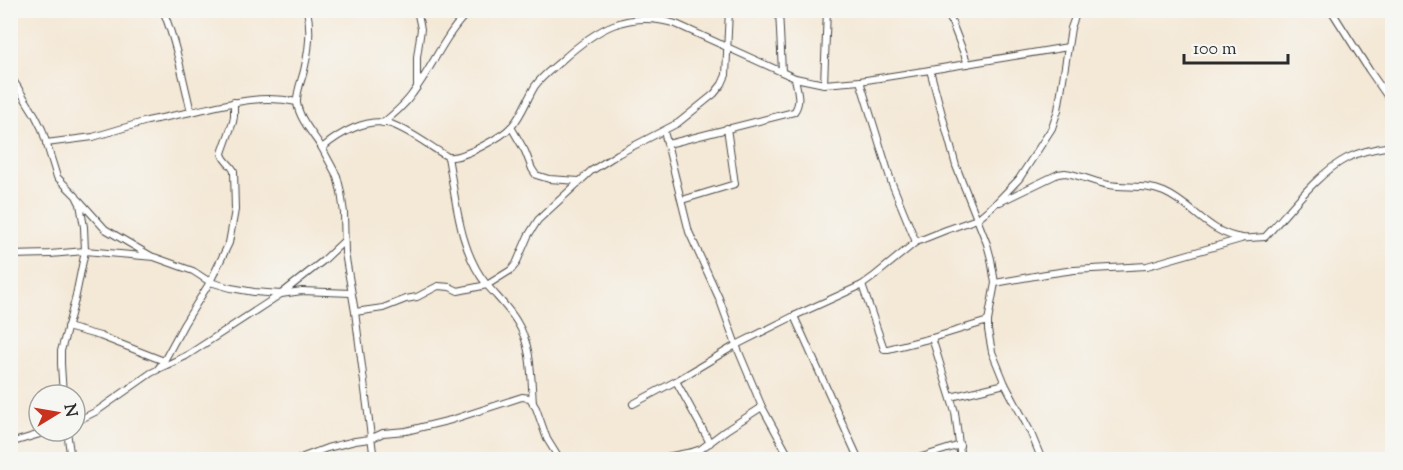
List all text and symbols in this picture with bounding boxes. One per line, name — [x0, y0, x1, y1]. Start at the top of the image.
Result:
scale bar — [1184, 27, 1288, 65]
text: 100 m — [1193, 37, 1237, 63]
north arrow — [27, 383, 87, 443]
text: N — [57, 402, 82, 419]

